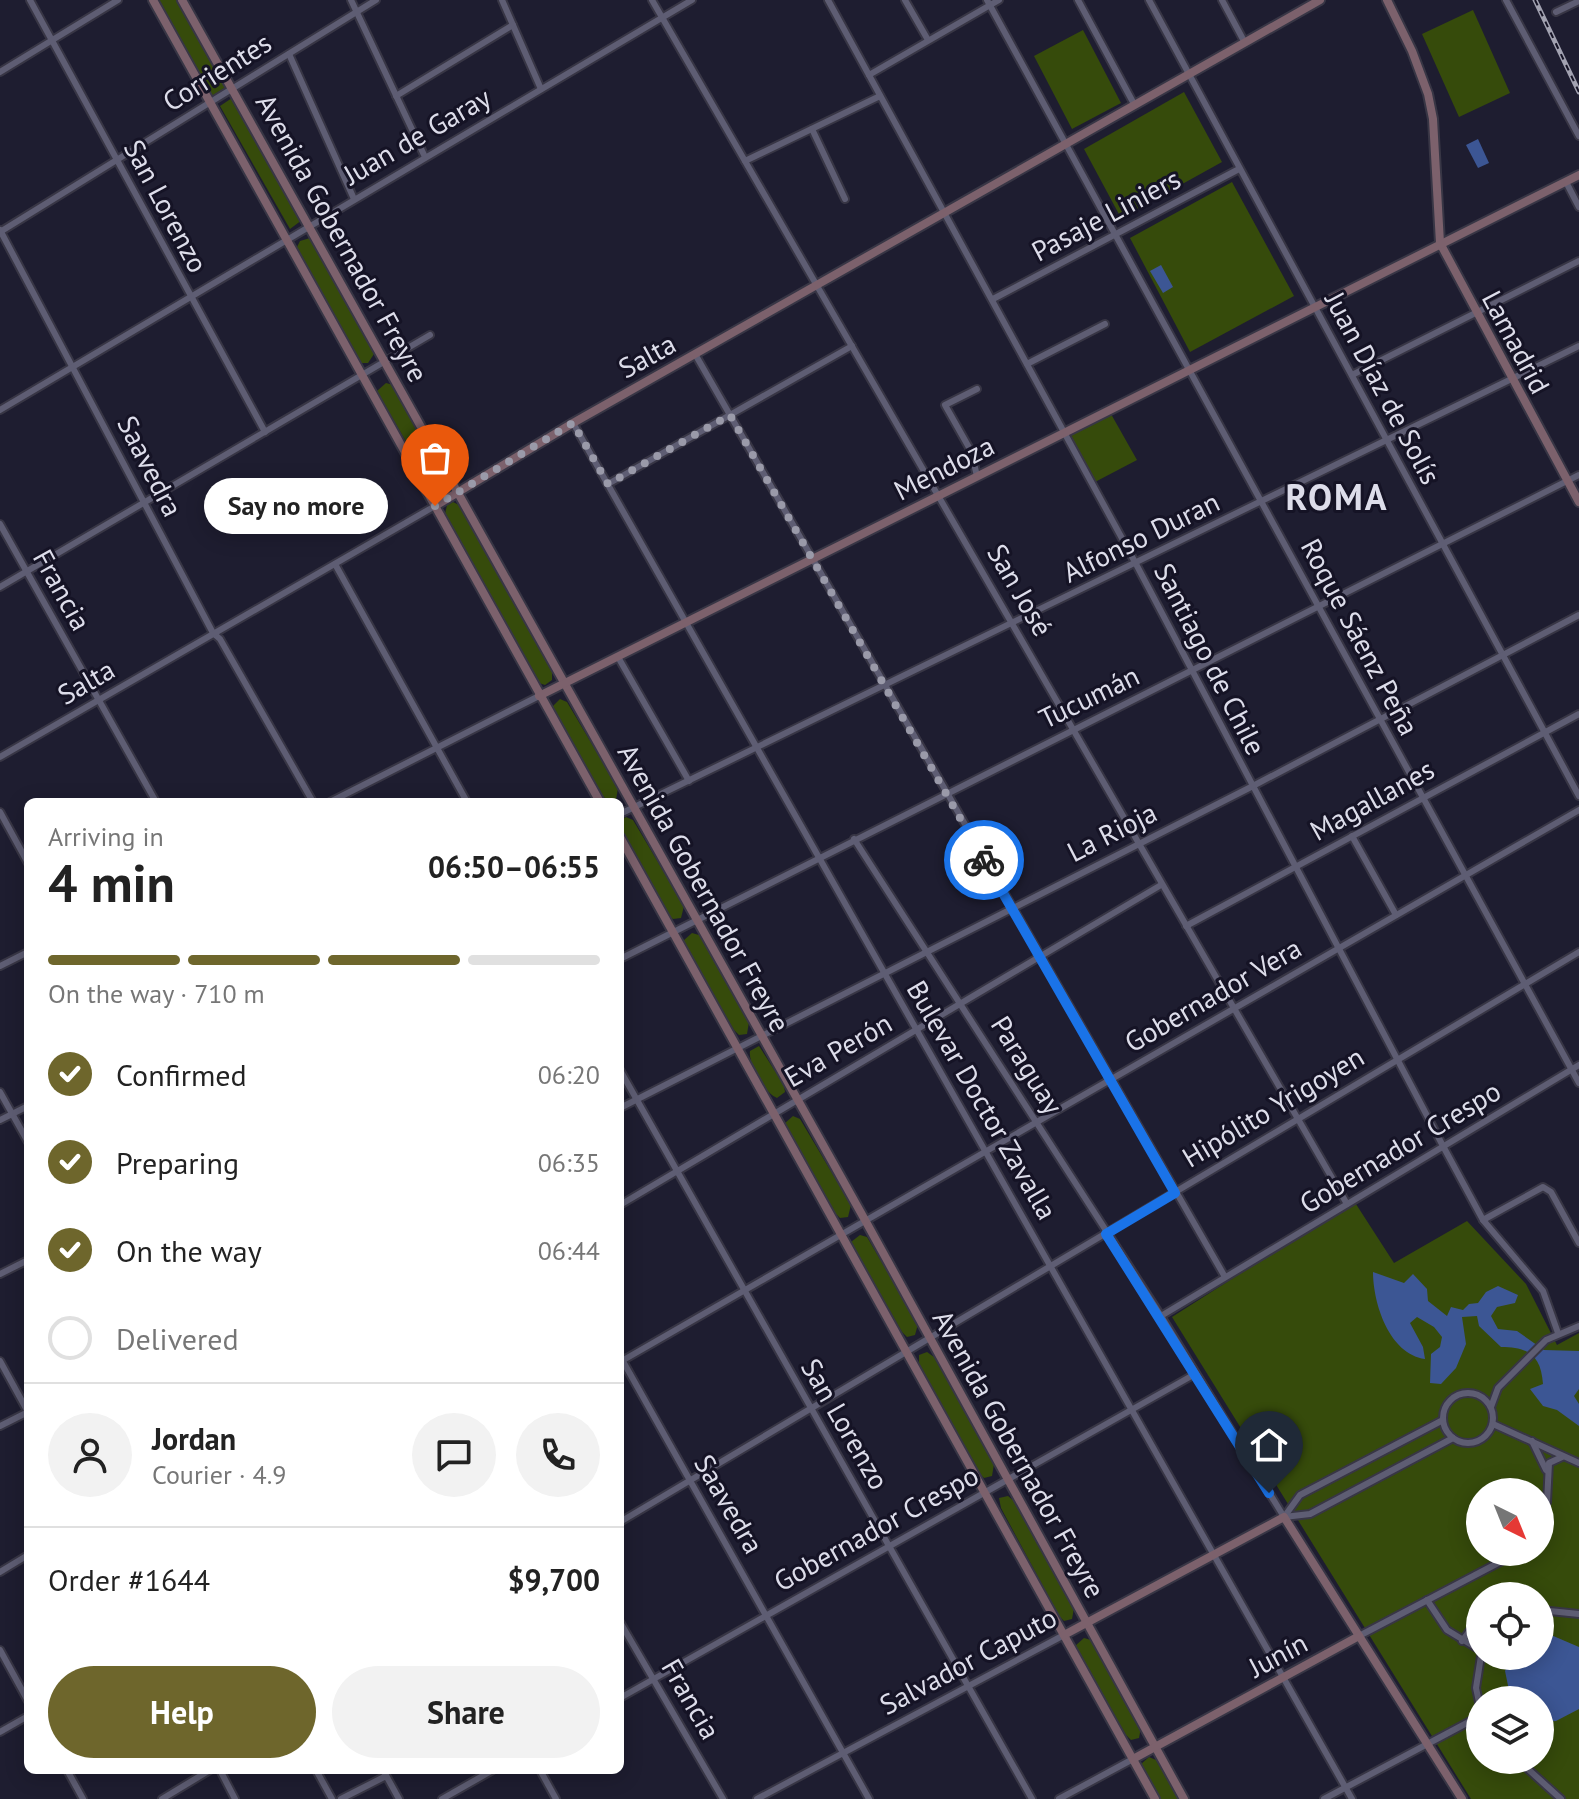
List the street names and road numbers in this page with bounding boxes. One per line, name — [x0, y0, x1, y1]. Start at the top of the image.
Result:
street label: Corrientes — [155, 24, 278, 119]
street label: Juan de Garay — [336, 79, 497, 193]
street label: Avenida Gobernador Freyre — [248, 87, 437, 388]
street label: San Lorenzo — [116, 133, 217, 279]
street label: Pasaje Liniers — [1025, 160, 1187, 269]
street label: Juan Díaz de Solís — [1317, 284, 1450, 490]
street label: Lamadrid — [1474, 284, 1559, 400]
street label: Salta — [611, 325, 682, 386]
street label: Saavedra — [109, 409, 192, 523]
street label: Mendoza — [887, 427, 1000, 508]
street label: Alfonso Duran — [1056, 483, 1225, 590]
street label: Roque Sáenz Peña — [1293, 532, 1428, 742]
street label: San José — [979, 537, 1062, 643]
street label: Francia — [25, 543, 100, 637]
street label: Santiago de Chile — [1146, 557, 1275, 761]
street label: Salta — [50, 650, 121, 713]
street label: Tucumán — [1032, 656, 1145, 737]
street label: Avenida Gobernador Freyre — [610, 737, 799, 1038]
street label: Magallanes — [1303, 750, 1440, 849]
street label: La Rioja — [1061, 793, 1163, 870]
street label: Gobernador Vera — [1118, 929, 1308, 1060]
street label: Bulevar Doctor Zavalla — [899, 973, 1066, 1226]
street label: Eva Perón — [777, 1004, 898, 1095]
street label: Paraguay — [983, 1009, 1072, 1121]
street label: Hipólito Yrigoyen — [1175, 1038, 1370, 1175]
street label: Gobernador Crespo — [1292, 1072, 1507, 1221]
street label: Avenida Gobernador Freyre — [925, 1303, 1114, 1604]
street label: San Lorenzo — [793, 1351, 898, 1496]
street label: Saavedra — [686, 1448, 773, 1560]
street label: Gobernador Crespo — [767, 1456, 985, 1599]
street label: Salvador Caputo — [873, 1598, 1063, 1723]
street label: Junín — [1241, 1624, 1314, 1686]
street label: Francia — [654, 1652, 729, 1746]

